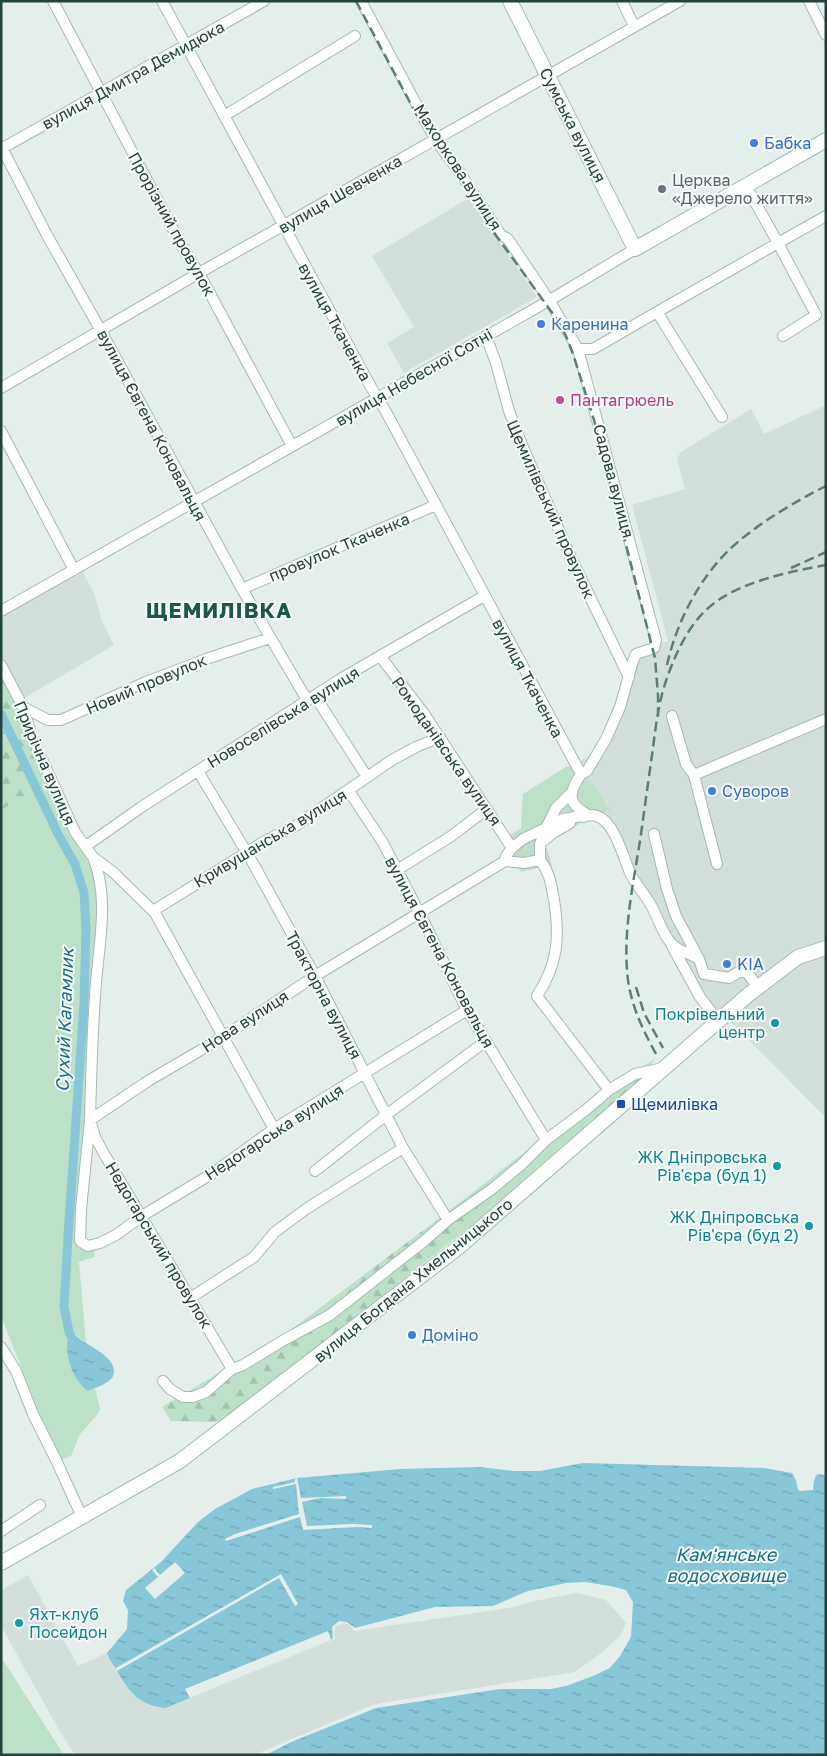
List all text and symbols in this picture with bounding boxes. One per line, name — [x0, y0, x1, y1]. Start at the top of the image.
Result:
street label: вулиця Дмитра Демидюка — [38, 16, 228, 134]
street label: Сумська вулиця — [535, 64, 611, 186]
street label: Махоркова вулиця — [410, 100, 506, 234]
place label: Бабка — [764, 133, 811, 153]
marker: Бабка — [748, 137, 760, 149]
street label: Прорізний провулок — [124, 148, 220, 300]
street label: вулиця Шевченка — [275, 150, 405, 238]
place label: Церква «Джерело життя» — [672, 170, 813, 208]
marker: Церква «Джерело життя» — [656, 183, 668, 195]
street label: вулиця Ткаченка — [294, 259, 376, 385]
place label: Каренина — [551, 314, 629, 334]
marker: Каренина — [535, 318, 547, 330]
street label: вулиця Небесної Сотні — [332, 324, 496, 430]
street label: вулиця Євгена Коновальця — [93, 326, 211, 524]
place label: Пантагрюель — [570, 390, 674, 410]
marker: Пантагрюель — [554, 394, 566, 406]
street label: Щемилівський провулок — [503, 417, 599, 601]
street label: Садова вулиця — [589, 422, 639, 540]
street label: провулок Ткаченка — [266, 508, 412, 586]
district label: ЩЕМИЛІВКА — [146, 597, 292, 623]
street label: вулиця Ткаченка — [488, 615, 568, 741]
street label: Новий провулок — [83, 650, 209, 718]
street label: Новоселівська вулиця — [203, 662, 363, 772]
street label: Ромоданівська вулиця — [388, 672, 506, 830]
street label: Прирічна вулиця — [10, 698, 80, 828]
place label: Суворов — [722, 781, 789, 801]
street label: Кривушанська вулиця — [190, 784, 350, 892]
marker: Суворов — [706, 785, 718, 797]
street label: вулиця Євгена Коновальця — [381, 853, 499, 1051]
street label: Тракторна вулиця — [282, 928, 366, 1062]
water label: Сухий Кагамлик — [50, 945, 78, 1092]
place label: KIA — [737, 954, 764, 974]
marker: KIA — [721, 958, 733, 970]
street label: Нова вулиця — [198, 986, 292, 1056]
place label: Покрівельний центр — [655, 1004, 765, 1042]
marker: Покрівельний центр — [769, 1017, 781, 1029]
street label: Недогарська вулиця — [201, 1080, 347, 1184]
place label: Щемилівка — [631, 1094, 718, 1114]
marker: Щемилівка — [615, 1098, 627, 1110]
place label: ЖК Дніпровська Рів'єра (буд 1) — [637, 1147, 767, 1185]
street label: Недогарський провулок — [101, 1158, 217, 1332]
marker: ЖК Дніпровська Рів'єра (буд 1) — [771, 1160, 783, 1172]
street label: вулиця Богдана Хмельницького — [309, 1193, 517, 1367]
place label: ЖК Дніпровська Рів'єра (буд 2) — [669, 1207, 799, 1245]
marker: ЖК Дніпровська Рів'єра (буд 2) — [803, 1220, 815, 1232]
place label: Доміно — [422, 1325, 478, 1345]
marker: Доміно — [406, 1329, 418, 1341]
water label: Кам'янське водосховище — [666, 1543, 787, 1586]
place label: Яхт-клуб Посейдон — [29, 1604, 107, 1642]
marker: Яхт-клуб Посейдон — [13, 1617, 25, 1629]

